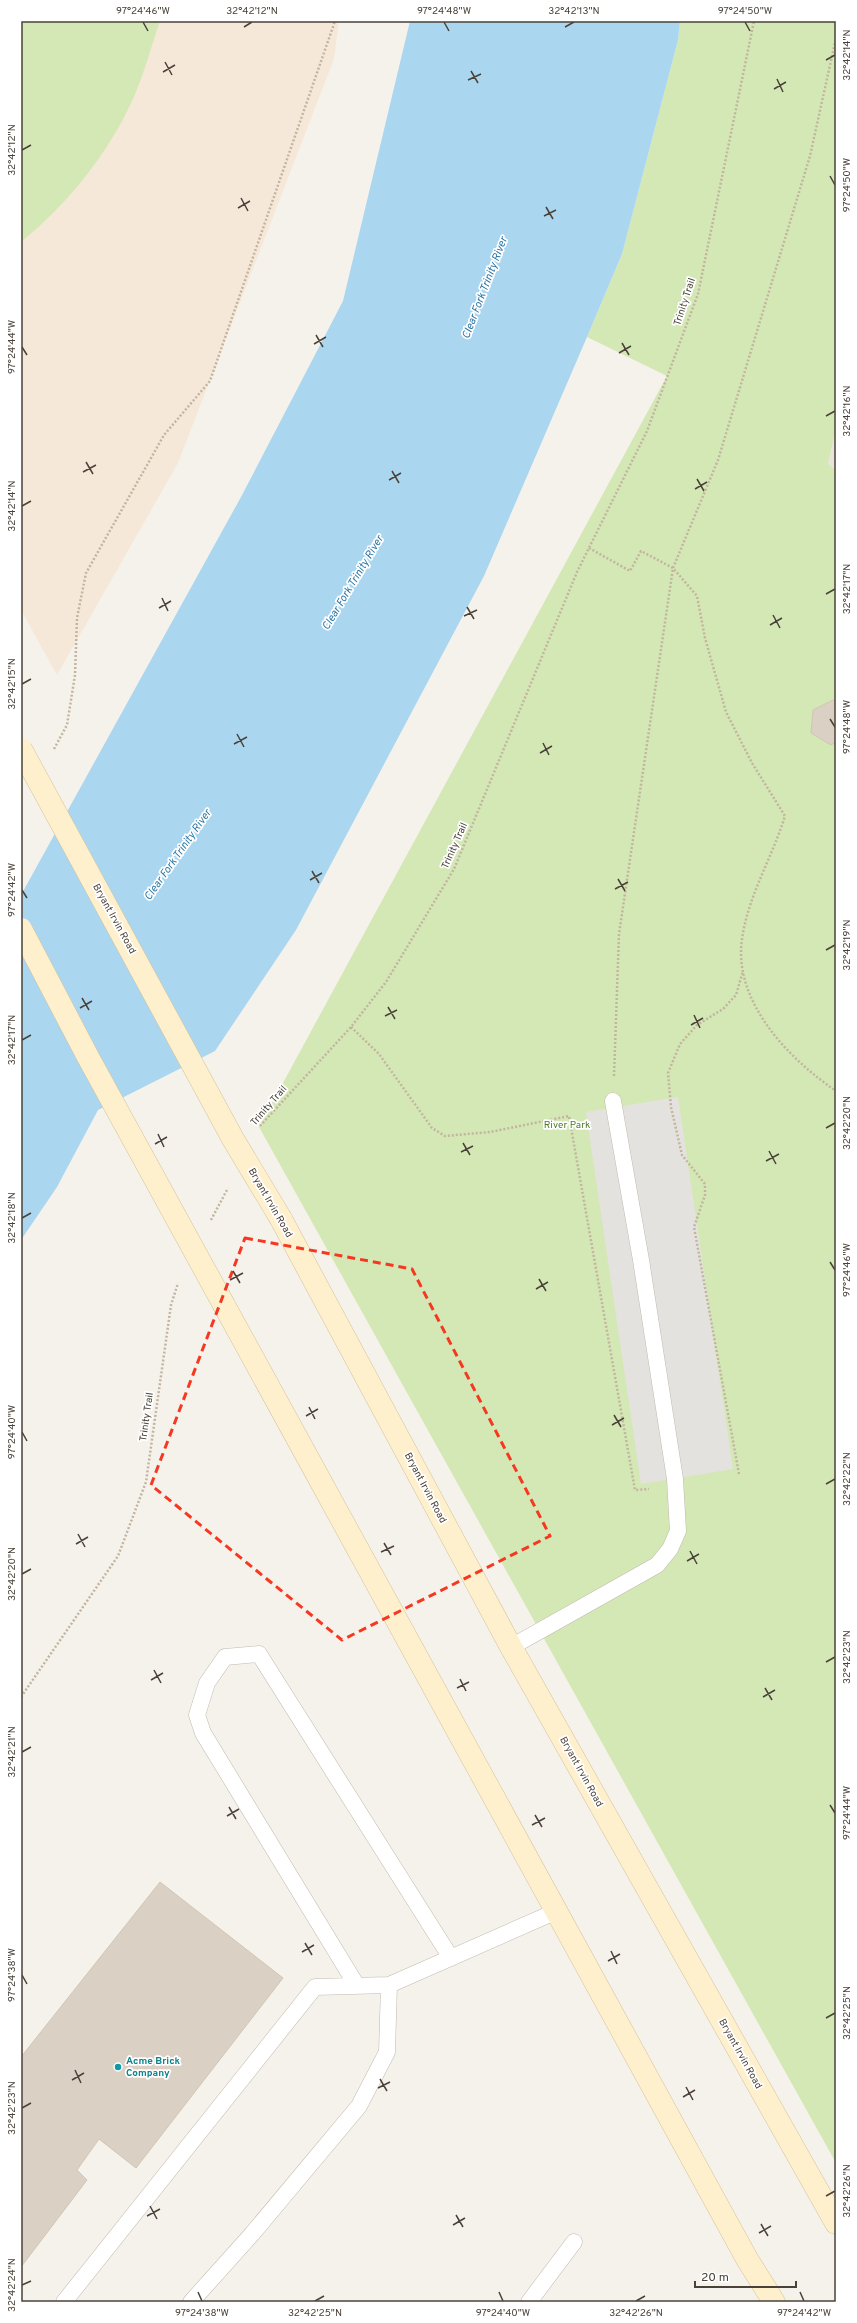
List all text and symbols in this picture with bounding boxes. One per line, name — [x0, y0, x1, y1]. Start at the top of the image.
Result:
text: 97°24'46"W — [116, 5, 170, 18]
text: 32°42'12"N — [226, 5, 278, 18]
text: 97°24'48"W — [417, 5, 471, 18]
text: 32°42'13"N — [548, 5, 600, 18]
text: 97°24'50"W — [718, 5, 772, 18]
text: 32°42'14"N — [841, 29, 854, 81]
text: 32°42'12"N — [6, 124, 19, 176]
text: 97°24'50"W — [841, 158, 854, 212]
water label: Clear Fork Trinity River — [459, 234, 511, 341]
street label: Trinity Trail — [671, 276, 699, 328]
text: 97°24'44"W — [6, 320, 19, 374]
text: 32°42'16"N — [841, 385, 854, 437]
text: 32°42'14"N — [6, 480, 19, 532]
water label: Clear Fork Trinity River — [319, 532, 387, 633]
text: 32°42'17"N — [841, 564, 854, 614]
text: 32°42'15"N — [6, 658, 19, 710]
text: 97°24'48"W — [841, 700, 854, 754]
water label: Clear Fork Trinity River — [141, 806, 215, 903]
street label: Trinity Trail — [439, 821, 471, 871]
text: 97°24'42"W — [6, 863, 19, 917]
street label: Bryant Irvin Road — [89, 882, 139, 956]
text: 32°42'19"N — [841, 919, 854, 971]
text: 32°42'17"N — [6, 1015, 19, 1065]
street label: Trinity Trail — [248, 1083, 290, 1129]
text: 32°42'20"N — [841, 1096, 854, 1150]
park label: River Park — [544, 1119, 590, 1132]
street label: Bryant Irvin Road — [245, 1166, 295, 1240]
text: 32°42'18"N — [6, 1192, 19, 1244]
text: 97°24'46"W — [841, 1243, 854, 1297]
street label: Trinity Trail — [137, 1392, 157, 1442]
text: 97°24'40"W — [6, 1405, 19, 1459]
street label: Bryant Irvin Road — [401, 1450, 449, 1526]
text: 32°42'22"N — [841, 1452, 854, 1506]
text: 32°42'20"N — [6, 1547, 19, 1601]
text: 32°42'23"N — [841, 1630, 854, 1684]
text: 32°42'21"N — [6, 1726, 19, 1778]
street label: Bryant Irvin Road — [556, 1735, 606, 1809]
text: 97°24'44"W — [841, 1786, 854, 1840]
text: 97°24'38"W — [6, 1948, 19, 2002]
text: 32°42'25"N — [841, 1986, 854, 2040]
street label: Bryant Irvin Road — [715, 2017, 765, 2091]
place label: Acme Brick Company — [126, 2055, 181, 2080]
marker: Acme Brick Company — [113, 2062, 123, 2072]
text: 32°42'23"N — [6, 2081, 19, 2135]
text: 32°42'26"N — [841, 2164, 854, 2218]
text: 32°42'24"N — [6, 2258, 19, 2312]
scale bar — [695, 2263, 796, 2289]
text: 20 m — [701, 2270, 729, 2286]
text: 97°24'38"W — [175, 2307, 229, 2320]
text: 32°42'25"N — [288, 2307, 342, 2320]
text: 97°24'40"W — [476, 2307, 530, 2320]
text: 32°42'26"N — [609, 2307, 663, 2320]
text: 97°24'42"W — [777, 2307, 831, 2320]

